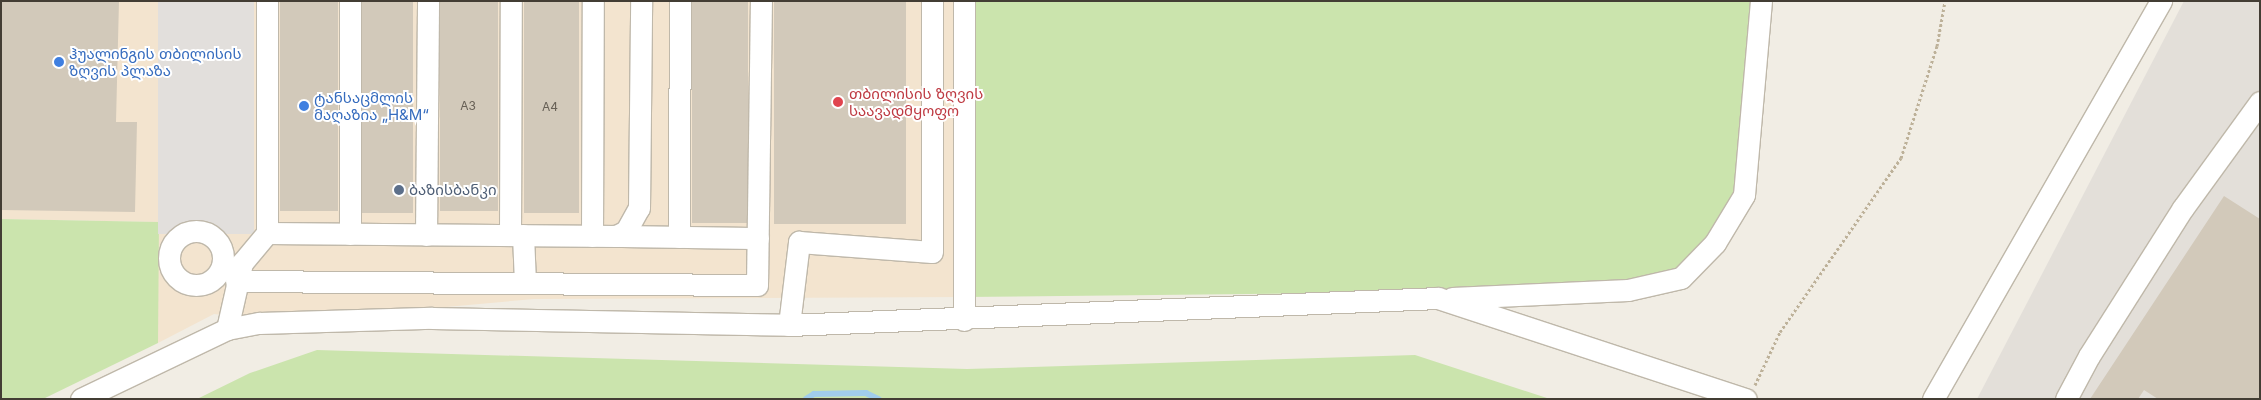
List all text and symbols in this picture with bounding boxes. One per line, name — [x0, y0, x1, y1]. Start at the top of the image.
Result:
place label: ჰუალინგის თბილისის ზღვის პლაზა — [69, 44, 242, 79]
marker: ჰუალინგის თბილისის ზღვის პლაზა — [53, 56, 65, 68]
place label: თბილისის ზღვის საავადმყოფო — [849, 84, 983, 119]
place label: ტანსაცმლის მაღაზია „H&M“ — [314, 88, 429, 123]
marker: თბილისის ზღვის საავადმყოფო — [831, 95, 845, 109]
house number: A3 — [460, 99, 476, 113]
marker: ტანსაცმლის მაღაზია „H&M“ — [298, 100, 310, 112]
house number: A4 — [542, 100, 558, 114]
place label: ბაზისბანკი — [409, 181, 496, 199]
marker: ბაზისბანკი — [393, 184, 405, 196]

